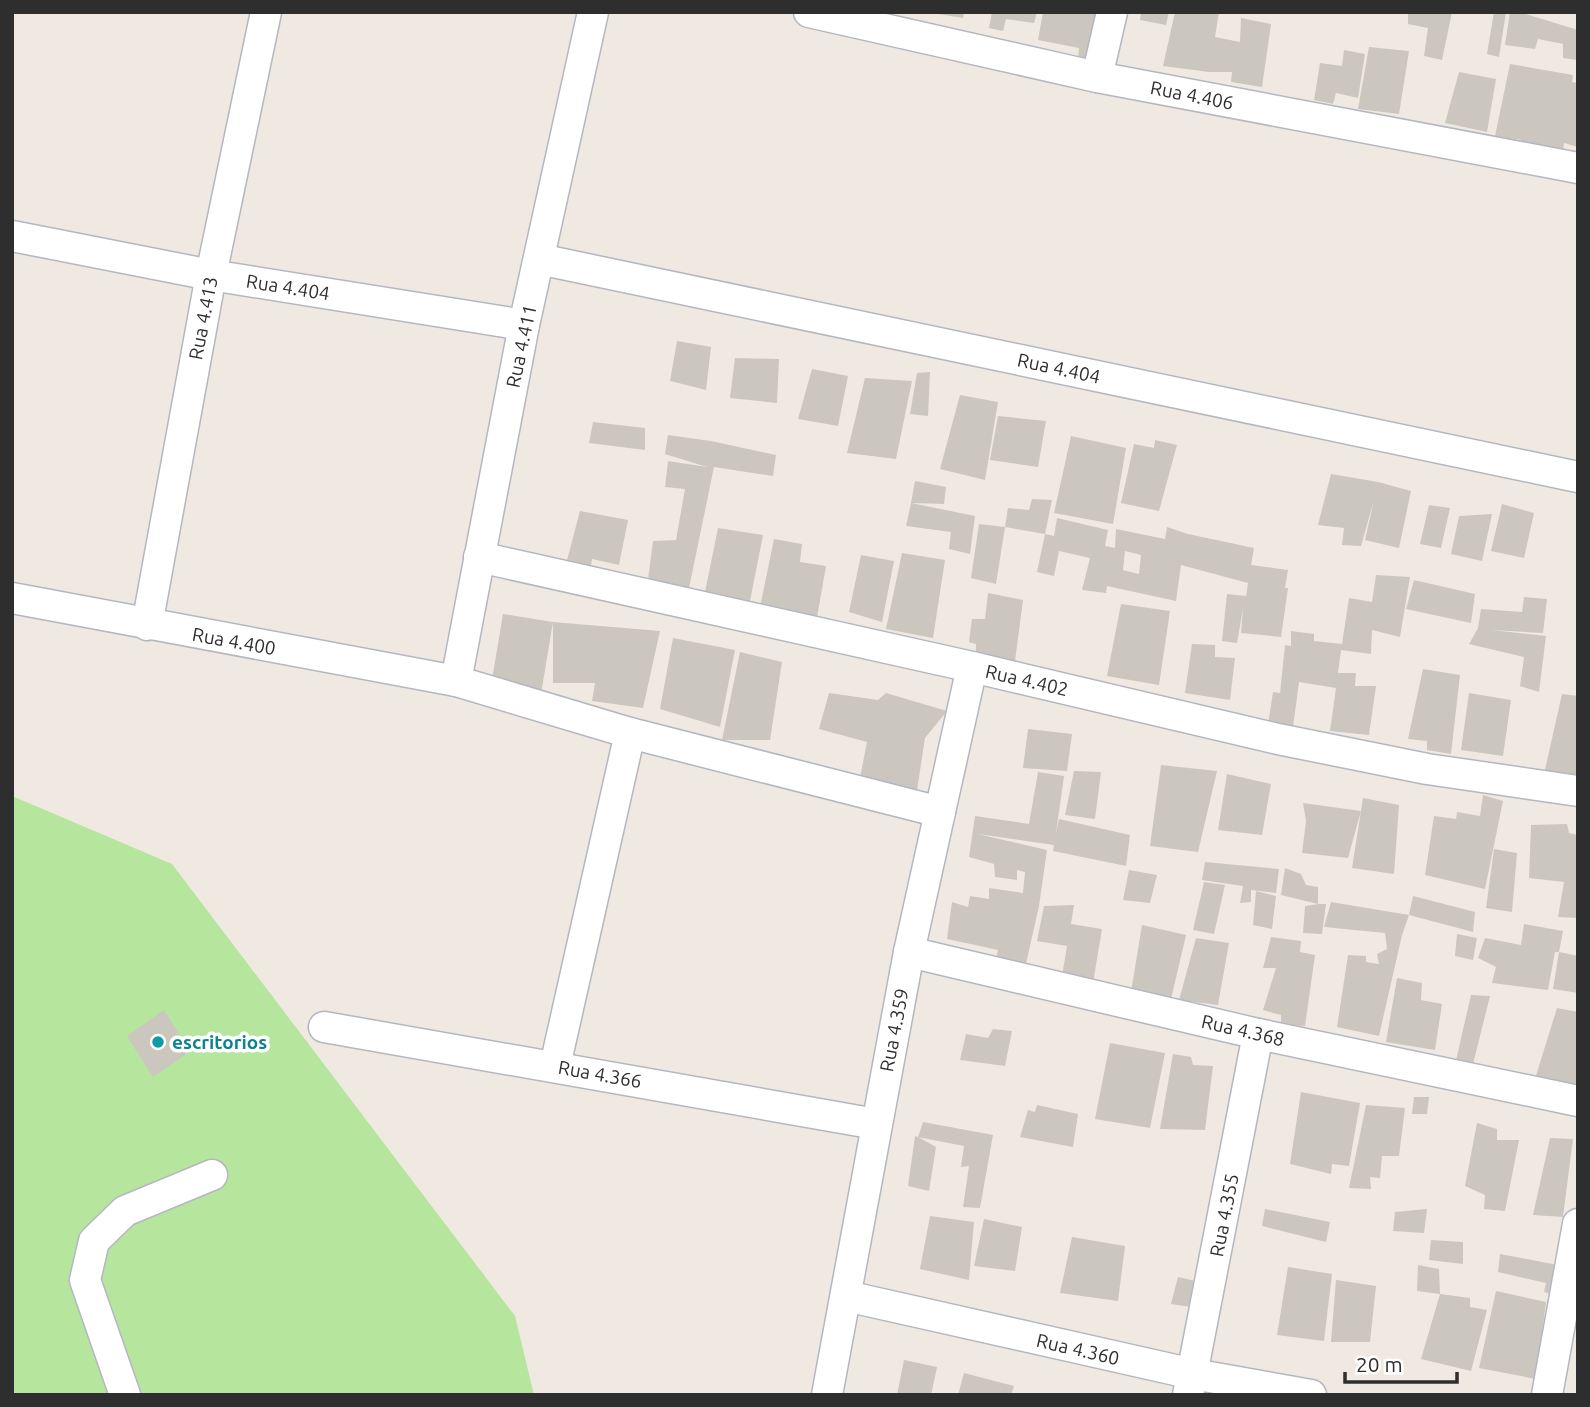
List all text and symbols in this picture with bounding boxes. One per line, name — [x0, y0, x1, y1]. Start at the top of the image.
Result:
street label: Rua 4.406 — [1149, 76, 1235, 114]
street label: Rua 4.404 — [245, 270, 331, 304]
street label: Rua 4.413 — [184, 275, 222, 361]
street label: Rua 4.411 — [501, 302, 541, 390]
street label: Rua 4.404 — [1015, 348, 1103, 388]
street label: Rua 4.400 — [191, 623, 277, 659]
street label: Rua 4.402 — [983, 660, 1071, 700]
street label: Rua 4.359 — [875, 987, 913, 1073]
street label: Rua 4.368 — [1199, 1010, 1287, 1050]
place label: escritorios — [172, 1031, 267, 1053]
marker: escritorios — [150, 1034, 166, 1050]
street label: Rua 4.366 — [557, 1056, 643, 1092]
street label: Rua 4.355 — [1205, 1172, 1243, 1258]
street label: Rua 4.360 — [1034, 1329, 1122, 1369]
scale bar — [1345, 1340, 1457, 1384]
text: 20 m — [1356, 1352, 1403, 1376]

